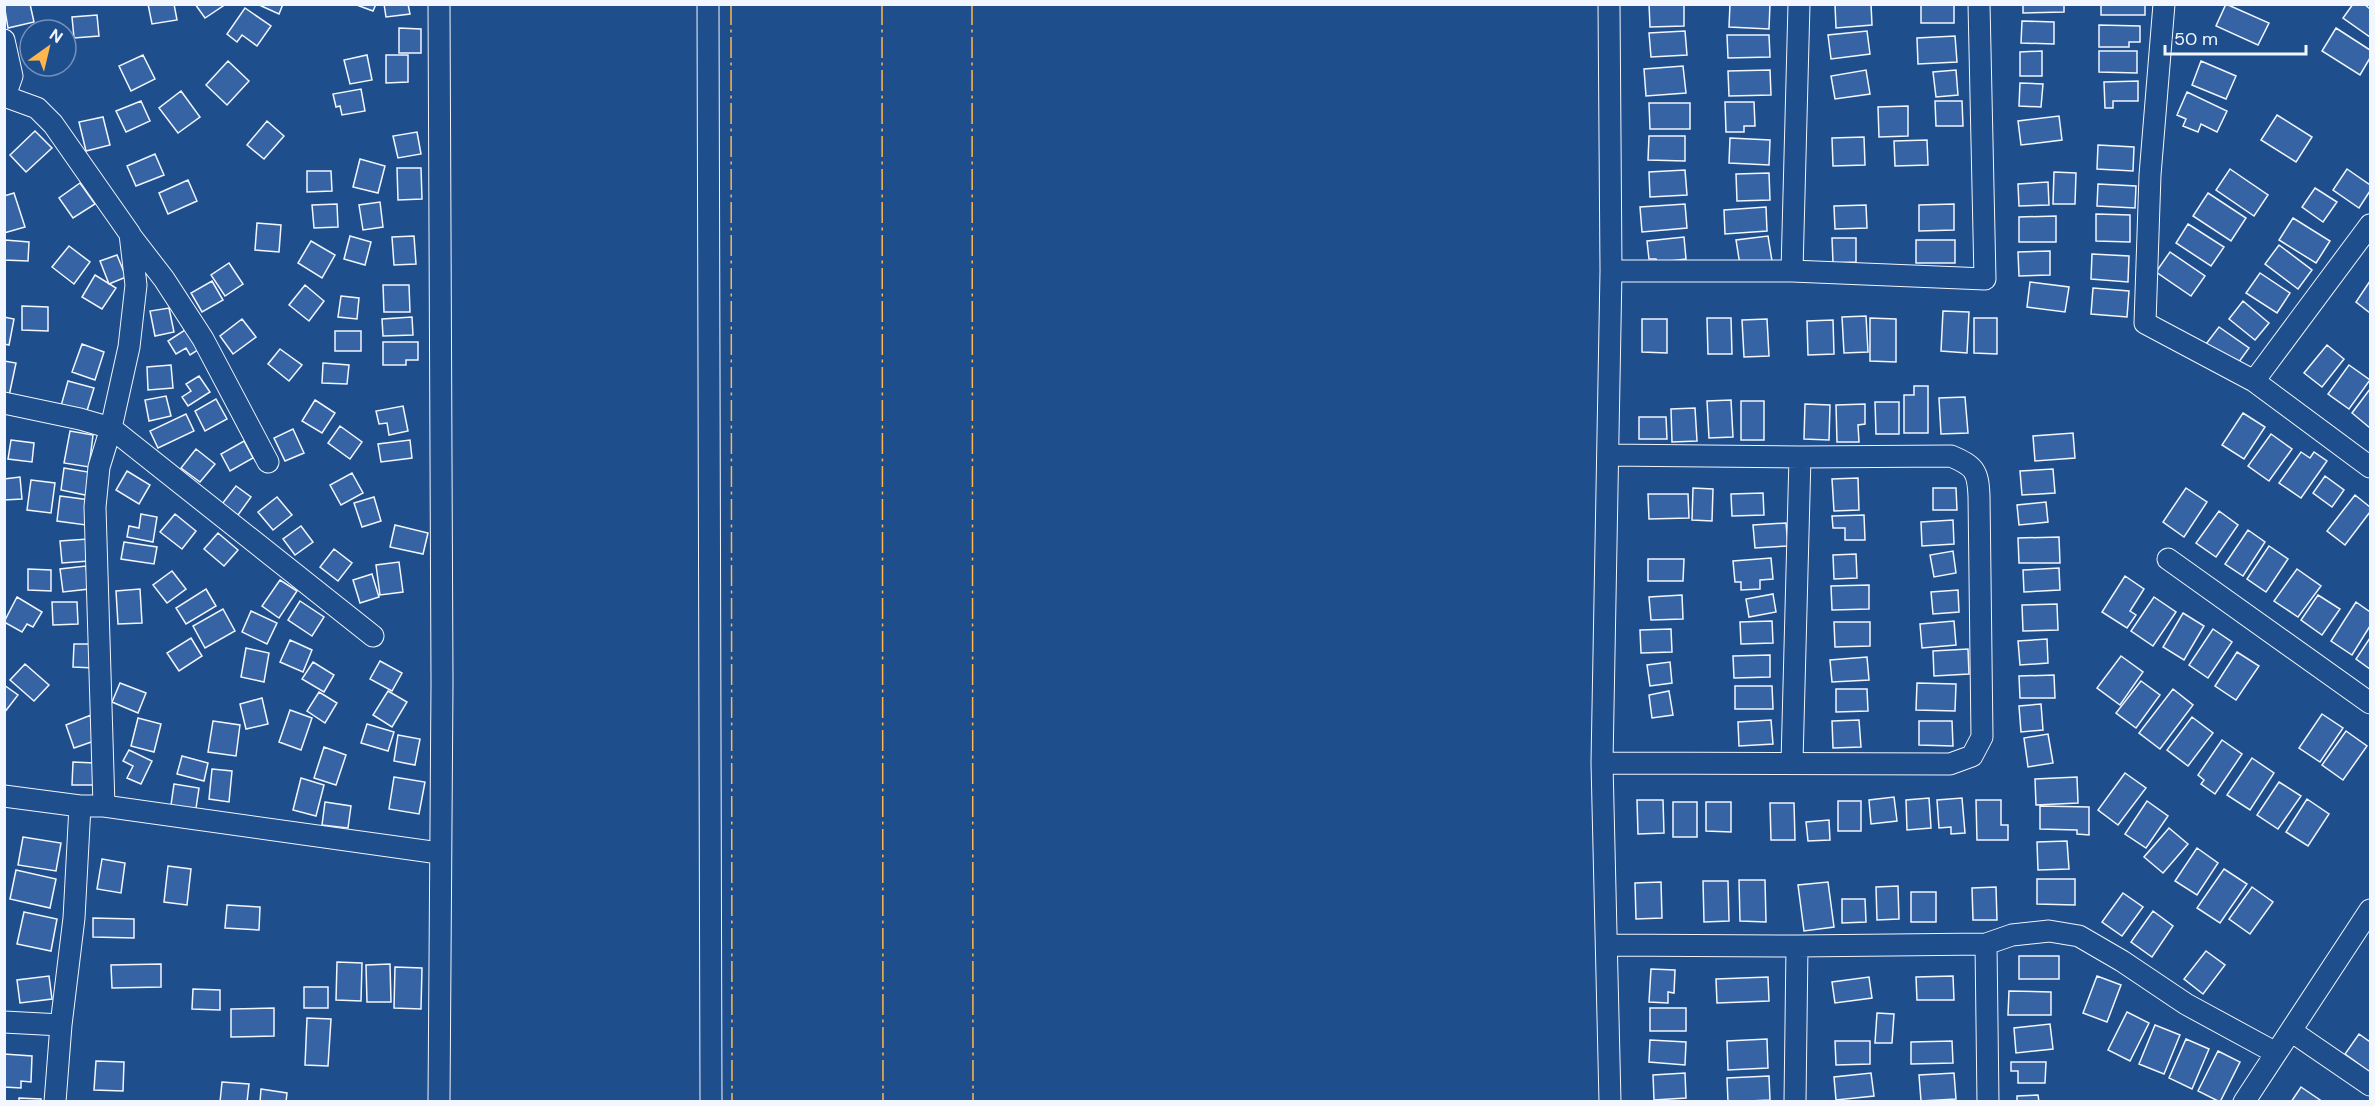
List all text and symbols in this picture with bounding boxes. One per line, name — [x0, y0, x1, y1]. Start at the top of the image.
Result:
north arrow — [18, 18, 78, 78]
scale bar — [2165, 18, 2306, 56]
text: N — [45, 24, 67, 48]
text: 50 m — [2174, 27, 2218, 51]

